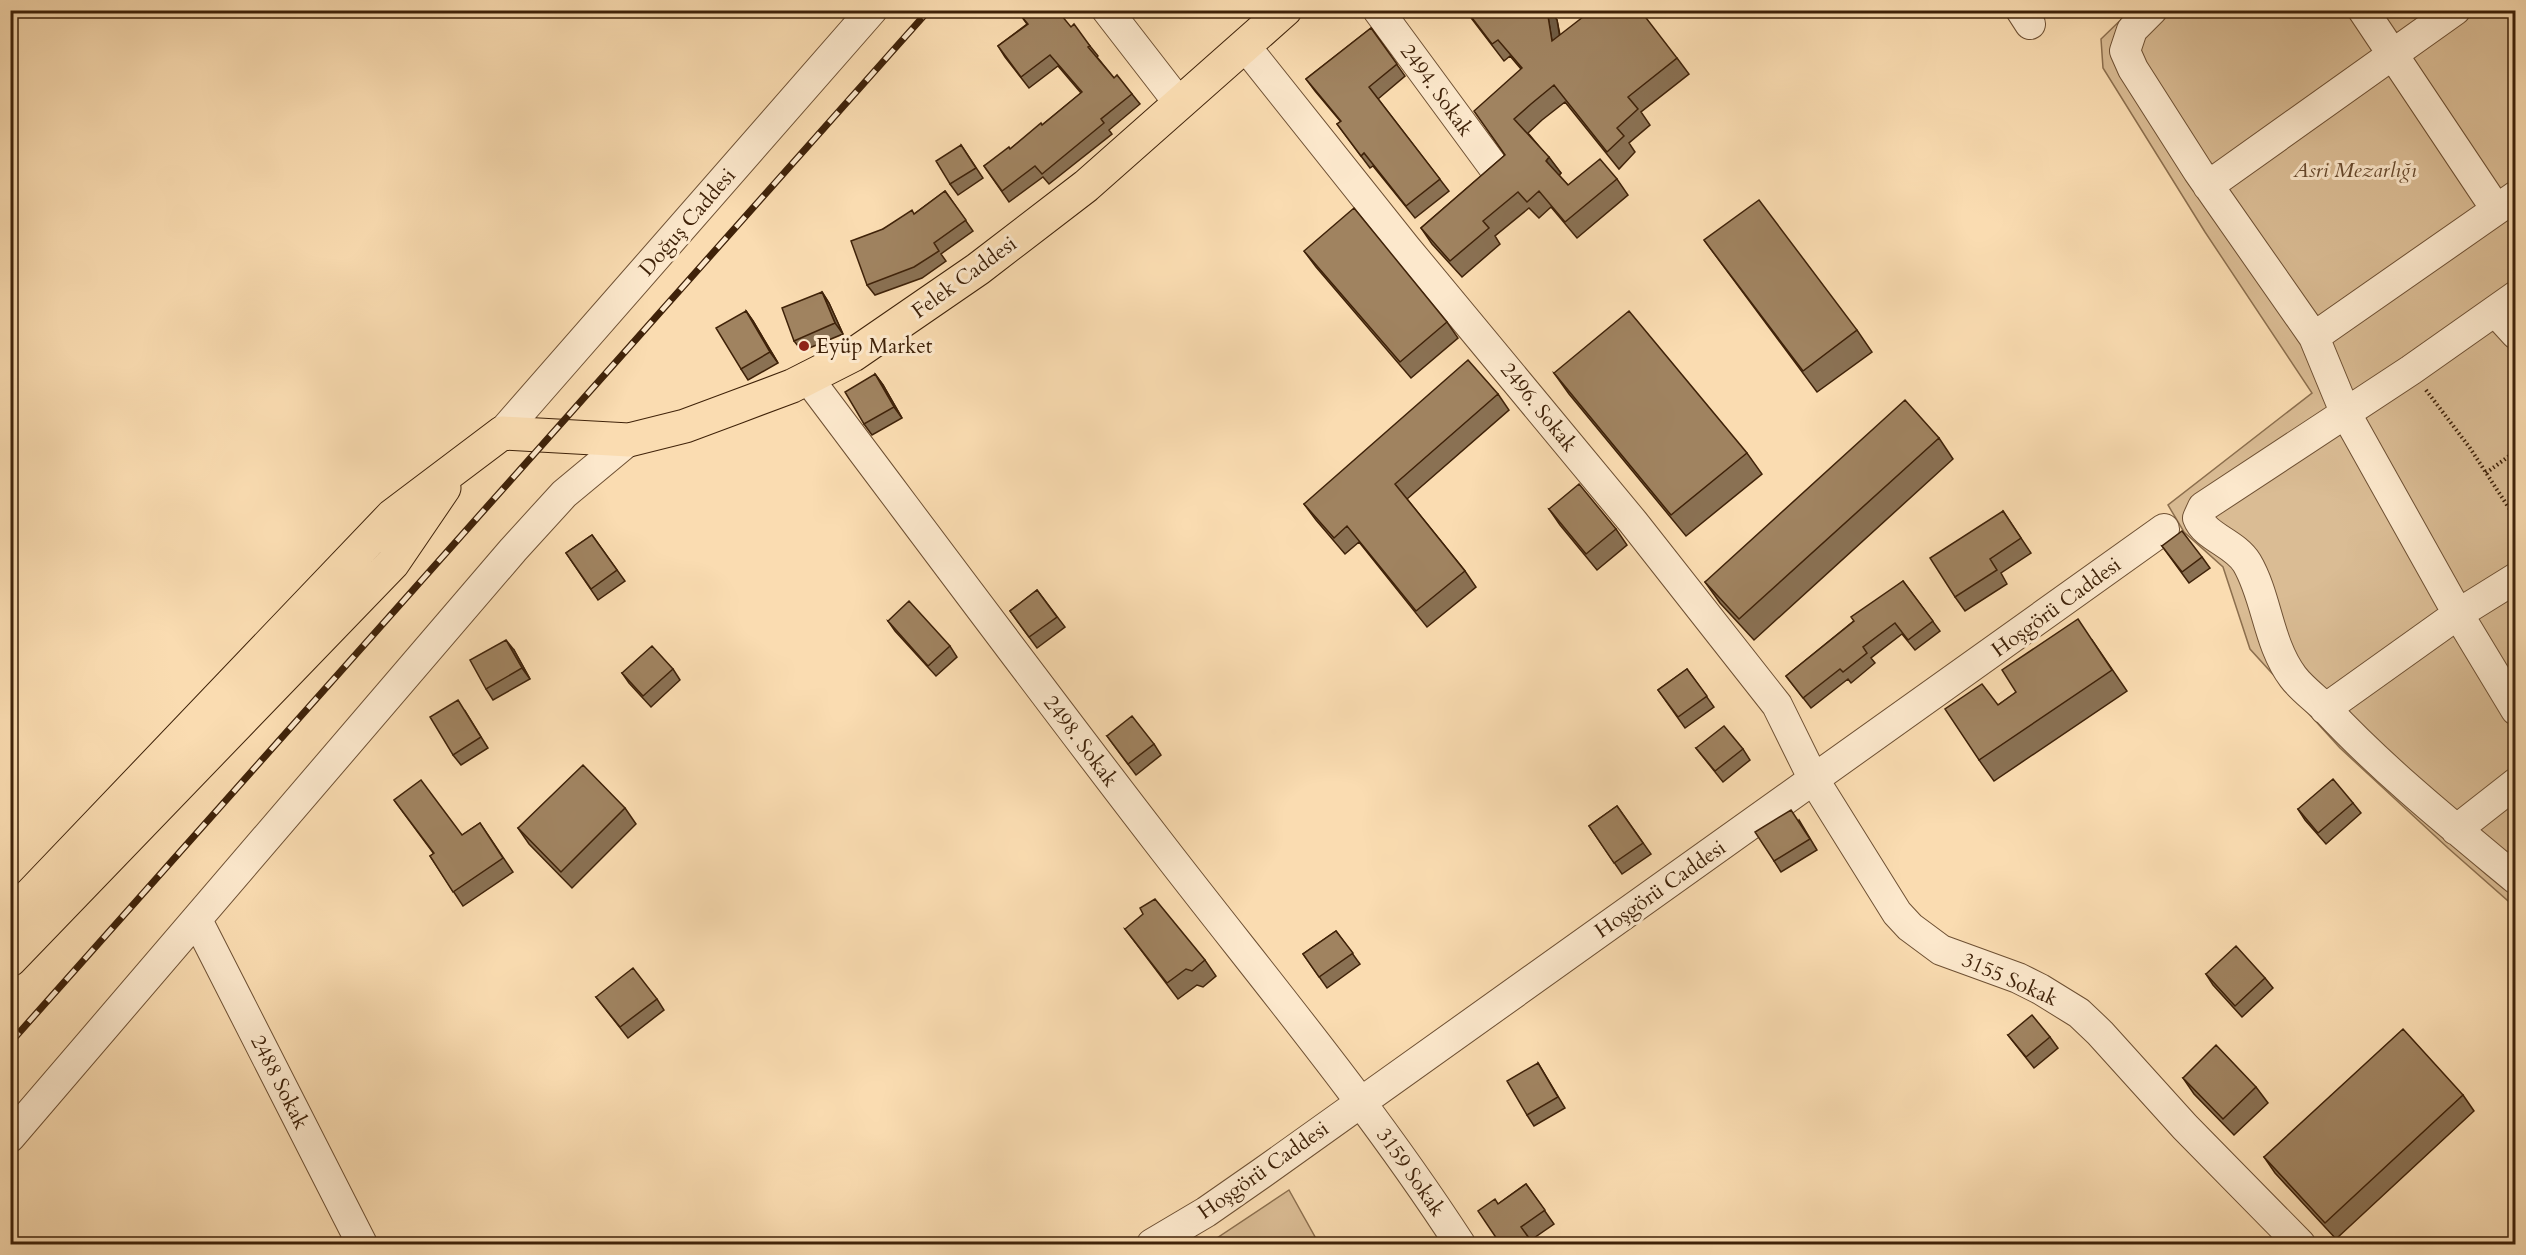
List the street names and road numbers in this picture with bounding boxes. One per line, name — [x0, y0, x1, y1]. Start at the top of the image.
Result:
street label: 2494. Sokak — [1393, 38, 1480, 143]
street label: Doğuş Caddesi — [632, 162, 742, 283]
street label: Felek Caddesi — [906, 229, 1023, 325]
street label: 2496. Sokak — [1494, 356, 1584, 459]
street label: Hoşgörü Caddesi — [1986, 550, 2127, 664]
street label: 2498. Sokak — [1037, 690, 1125, 794]
street label: Hoşgörü Caddesi — [1589, 833, 1732, 945]
street label: 3155 Sokak — [1957, 945, 2063, 1014]
street label: 2488 Sokak — [243, 1030, 316, 1135]
street label: Hoşgörü Caddesi — [1192, 1114, 1335, 1226]
street label: 3159 Sokak — [1369, 1122, 1452, 1223]

